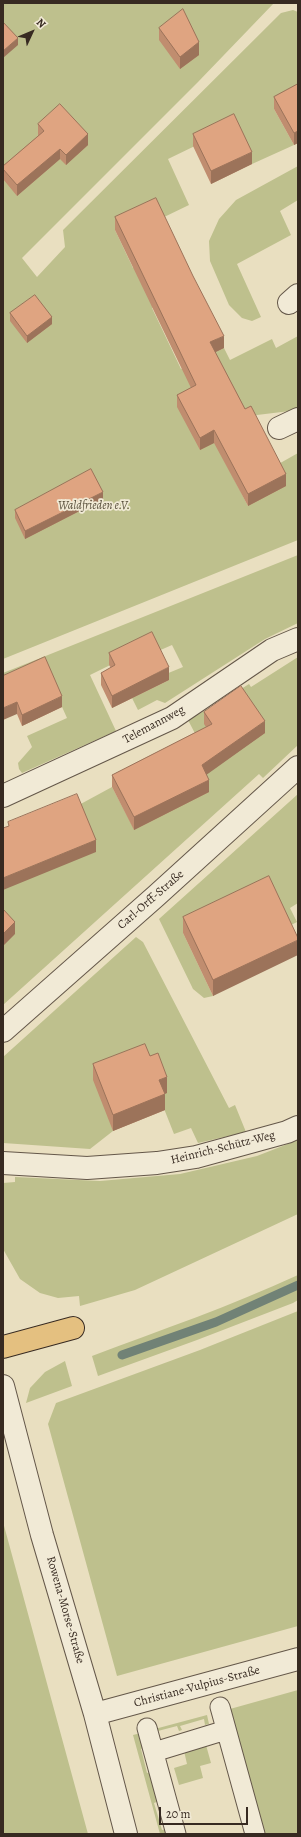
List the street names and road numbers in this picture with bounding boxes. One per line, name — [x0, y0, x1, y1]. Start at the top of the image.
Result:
street label: Telemannweg — [121, 703, 187, 747]
street label: Carl-Orff-Straße — [115, 867, 187, 933]
street label: Heinrich-Schütz-Weg — [169, 1128, 277, 1168]
street label: Rowena-Morse-Straße — [43, 1555, 87, 1665]
street label: Christiane-Vulpius-Straße — [132, 1663, 262, 1711]

